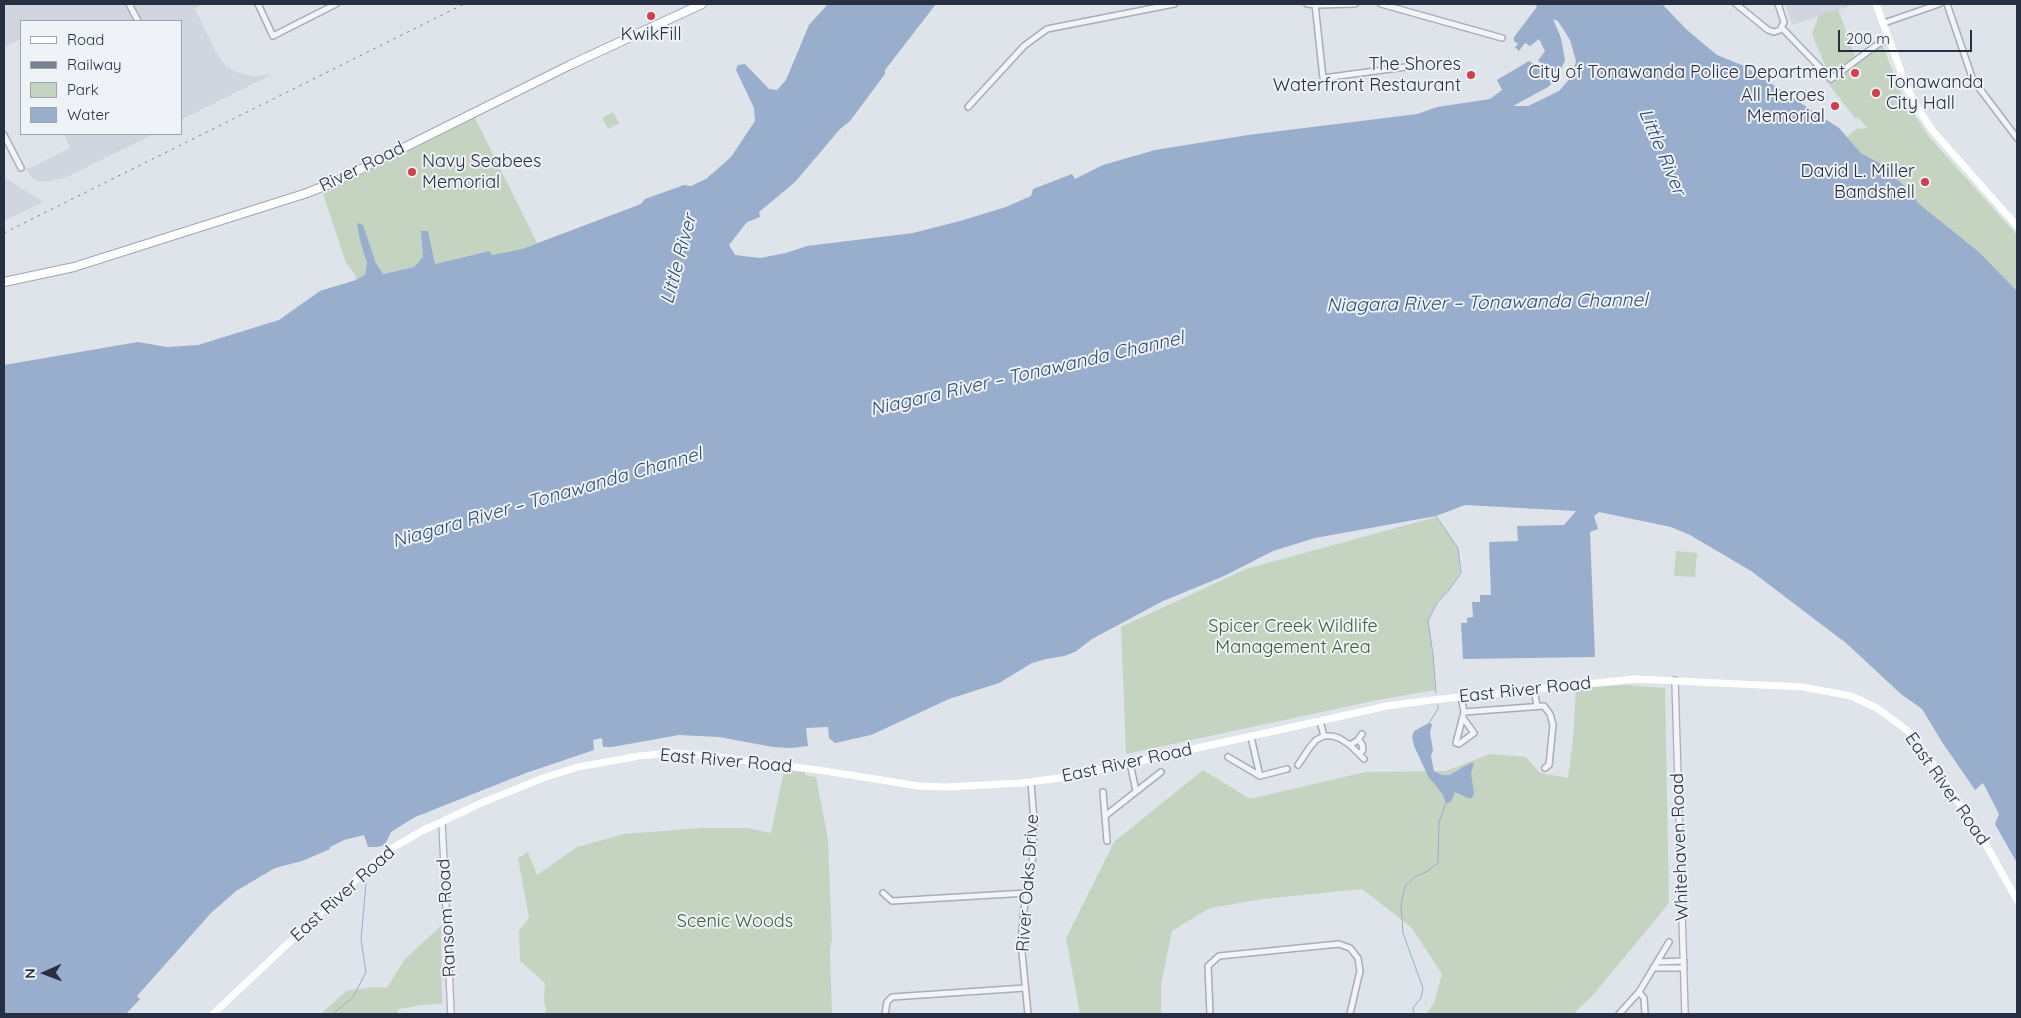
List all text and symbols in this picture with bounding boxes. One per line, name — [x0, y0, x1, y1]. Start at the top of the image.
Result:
marker: KwikFill — [645, 10, 657, 22]
legend — [20, 20, 182, 135]
scale bar — [1841, 20, 1975, 52]
place label: KwikFill — [620, 24, 682, 46]
text: 200 m — [1846, 29, 1890, 48]
text: Road — [67, 30, 104, 49]
place label: The Shores Waterfront Restaurant — [1273, 54, 1461, 96]
text: Railway — [67, 55, 122, 74]
place label: City of Tonawanda Police Department — [1528, 62, 1845, 84]
marker: City of Tonawanda Police Department — [1849, 67, 1861, 79]
marker: The Shores Waterfront Restaurant — [1465, 69, 1477, 81]
place label: Tonawanda City Hall — [1886, 72, 1984, 115]
text: Park — [67, 80, 99, 99]
place label: All Heroes Memorial — [1741, 85, 1825, 128]
marker: Tonawanda City Hall — [1870, 87, 1882, 99]
marker: All Heroes Memorial — [1829, 100, 1841, 112]
text: Water — [67, 105, 110, 124]
water label: Little River — [1634, 105, 1690, 199]
street label: River Road — [316, 137, 408, 197]
place label: Navy Seabees Memorial — [422, 151, 541, 193]
place label: David L. Miller Bandshell — [1800, 161, 1915, 203]
marker: Navy Seabees Memorial — [406, 166, 418, 178]
marker: David L. Miller Bandshell — [1919, 176, 1931, 188]
water label: Little River — [656, 212, 702, 306]
water label: Niagara River – Tonawanda Channel — [1326, 289, 1648, 317]
water label: Niagara River – Tonawanda Channel — [868, 327, 1186, 421]
water label: Niagara River – Tonawanda Channel — [389, 443, 705, 553]
park label: Spicer Creek Wildlife Management Area — [1208, 616, 1378, 659]
street label: East River Road — [1458, 672, 1592, 708]
street label: East River Road — [1900, 728, 1994, 850]
street label: East River Road — [1060, 739, 1194, 787]
street label: East River Road — [659, 744, 793, 778]
street label: Whitehaven Road — [1667, 773, 1693, 921]
street label: River Oaks Drive — [1012, 813, 1044, 953]
street label: East River Road — [287, 842, 399, 946]
street label: Ransom Road — [433, 858, 461, 978]
park label: Scenic Woods — [677, 911, 793, 933]
north arrow — [20, 948, 70, 998]
text: N — [21, 968, 39, 979]

